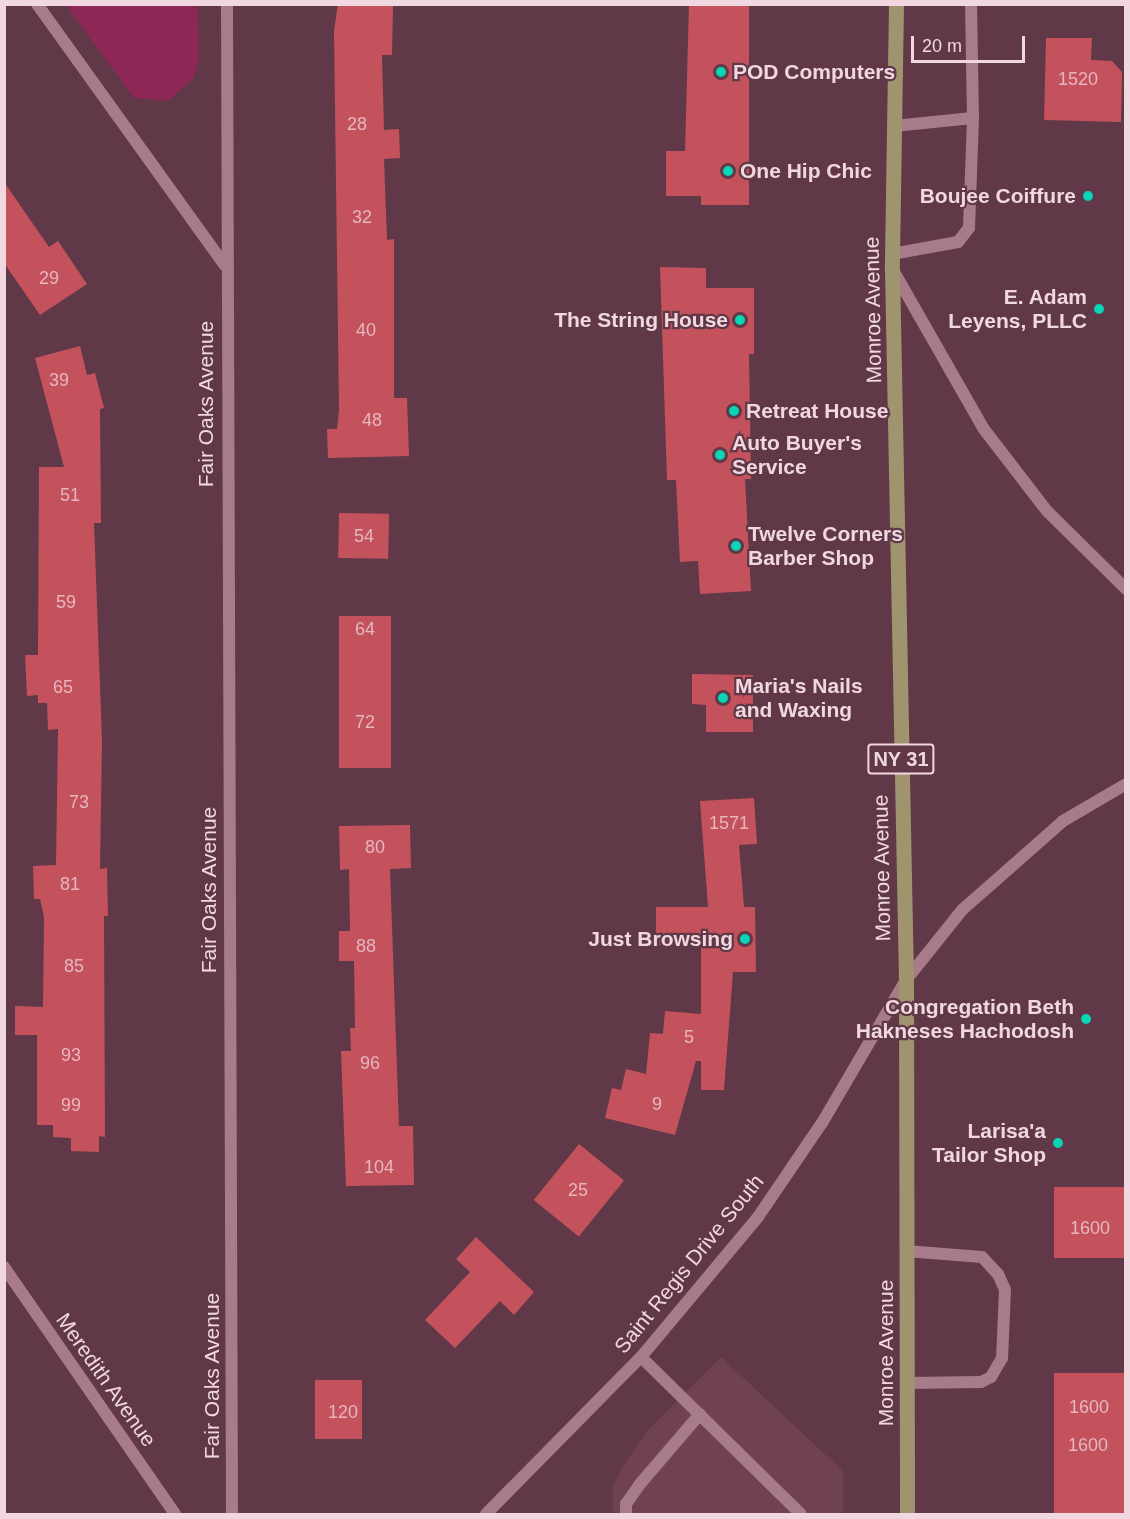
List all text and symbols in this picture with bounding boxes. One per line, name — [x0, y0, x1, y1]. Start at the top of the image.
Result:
scale bar — [914, 24, 1028, 62]
text: 20 m — [922, 36, 962, 56]
place label: POD Computers — [733, 59, 895, 85]
marker: POD Computers — [714, 65, 728, 79]
house number: 1520 — [1058, 68, 1098, 90]
house number: 28 — [347, 113, 367, 135]
place label: One Hip Chic — [740, 158, 872, 184]
marker: One Hip Chic — [721, 164, 735, 178]
place label: Boujee Coiffure — [920, 183, 1076, 209]
marker: Boujee Coiffure — [1081, 189, 1095, 203]
house number: 32 — [352, 206, 372, 228]
street label: Monroe Avenue — [859, 236, 887, 384]
house number: 29 — [39, 267, 59, 289]
place label: E. Adam Leyens, PLLC — [948, 284, 1087, 334]
marker: E. Adam Leyens, PLLC — [1092, 302, 1106, 316]
place label: The String House — [554, 307, 728, 333]
marker: The String House — [733, 313, 747, 327]
house number: 40 — [356, 319, 376, 341]
street label: Fair Oaks Avenue — [193, 320, 219, 488]
house number: 39 — [49, 369, 69, 391]
place label: Retreat House — [746, 398, 888, 424]
marker: Retreat House — [727, 404, 741, 418]
house number: 48 — [362, 409, 382, 431]
place label: Auto Buyer's Service — [732, 430, 862, 480]
marker: Auto Buyer's Service — [713, 448, 727, 462]
house number: 51 — [60, 484, 80, 506]
place label: Twelve Corners Barber Shop — [748, 521, 903, 571]
house number: 54 — [354, 525, 374, 547]
marker: Twelve Corners Barber Shop — [729, 539, 743, 553]
house number: 59 — [56, 591, 76, 613]
house number: 64 — [355, 618, 375, 640]
place label: Maria's Nails and Waxing — [735, 673, 863, 723]
house number: 65 — [53, 676, 73, 698]
marker: Maria's Nails and Waxing — [716, 691, 730, 705]
house number: 72 — [355, 711, 375, 733]
road number: NY 31 — [866, 742, 936, 776]
house number: 73 — [69, 791, 89, 813]
street label: Monroe Avenue — [868, 794, 896, 942]
street label: Fair Oaks Avenue — [196, 806, 222, 974]
house number: 1571 — [709, 812, 749, 834]
house number: 80 — [365, 836, 385, 858]
house number: 81 — [60, 873, 80, 895]
place label: Just Browsing — [588, 926, 733, 952]
marker: Just Browsing — [738, 932, 752, 946]
house number: 88 — [356, 935, 376, 957]
house number: 85 — [64, 955, 84, 977]
place label: Congregation Beth Hakneses Hachodosh — [856, 994, 1074, 1044]
marker: Congregation Beth Hakneses Hachodosh — [1079, 1012, 1093, 1026]
house number: 5 — [684, 1026, 694, 1048]
house number: 93 — [61, 1044, 81, 1066]
house number: 96 — [360, 1052, 380, 1074]
house number: 9 — [652, 1093, 662, 1115]
house number: 99 — [61, 1094, 81, 1116]
place label: Larisa'a Tailor Shop — [932, 1118, 1046, 1168]
marker: Larisa'a Tailor Shop — [1051, 1136, 1065, 1150]
house number: 104 — [364, 1156, 394, 1178]
street label: Saint Regis Drive South — [609, 1169, 769, 1359]
house number: 25 — [568, 1179, 588, 1201]
house number: 1600 — [1070, 1217, 1110, 1239]
street label: Monroe Avenue — [873, 1279, 899, 1427]
street label: Fair Oaks Avenue — [199, 1292, 225, 1460]
street label: Meredith Avenue — [50, 1308, 162, 1452]
house number: 1600 — [1069, 1396, 1109, 1418]
house number: 120 — [328, 1401, 358, 1423]
house number: 1600 — [1068, 1434, 1108, 1456]

